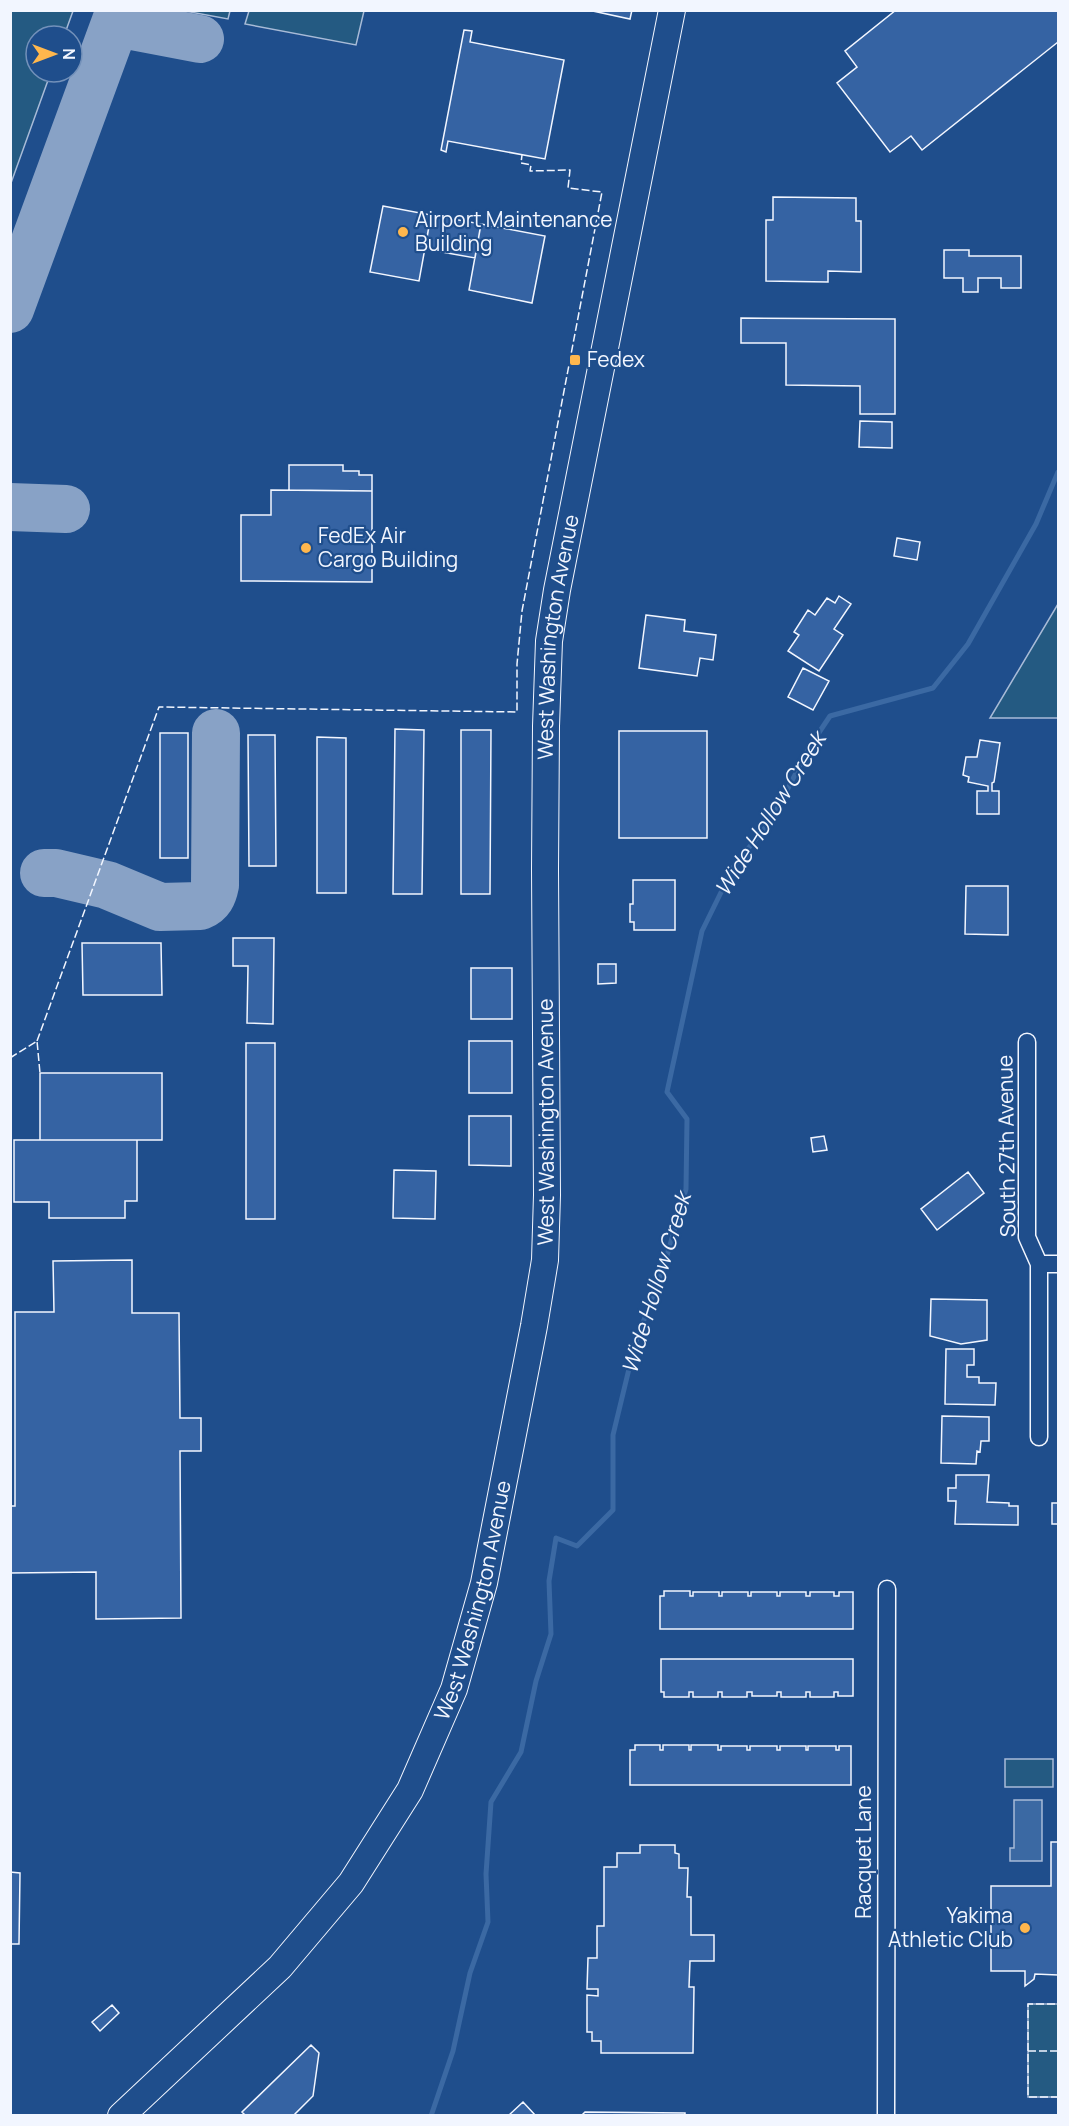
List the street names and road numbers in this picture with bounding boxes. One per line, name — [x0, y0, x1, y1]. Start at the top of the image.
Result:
street label: West Washington Avenue — [531, 512, 585, 760]
street label: West Washington Avenue — [530, 998, 560, 1246]
street label: South 27th Avenue — [990, 1055, 1022, 1237]
street label: West Washington Avenue — [427, 1478, 517, 1724]
street label: Racquet Lane — [849, 1785, 877, 1919]

